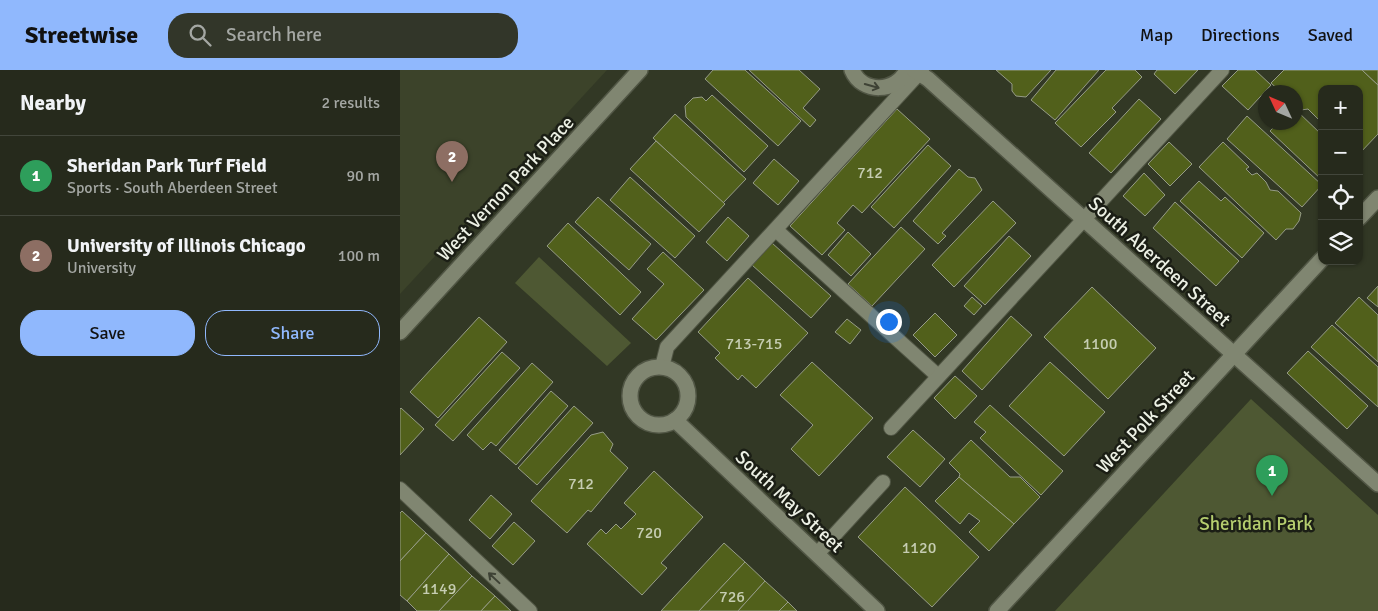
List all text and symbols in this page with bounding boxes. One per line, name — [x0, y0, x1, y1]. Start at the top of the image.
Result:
search box — [168, 13, 518, 58]
text: Streetwise — [25, 20, 138, 50]
icon: search — [186, 21, 214, 49]
text: Search here — [226, 23, 322, 47]
text: Map — [1140, 24, 1173, 46]
text: Directions — [1201, 24, 1280, 46]
text: Saved — [1308, 24, 1353, 46]
one-way arrow — [863, 81, 879, 91]
north arrow — [1258, 85, 1303, 130]
map controls — [1318, 85, 1363, 265]
button: + — [1318, 85, 1363, 130]
text: Nearby — [20, 90, 86, 116]
text: 2 results — [321, 93, 380, 113]
street label: West Vernon Park Place — [432, 111, 579, 266]
button: − — [1318, 130, 1363, 175]
pin: 2 — [436, 141, 468, 182]
text: Sheridan Park Turf Field — [67, 154, 267, 178]
house number: 712 — [857, 163, 883, 183]
text: 1 — [32, 166, 40, 186]
text: 90 m — [346, 166, 380, 186]
button: locate — [1318, 175, 1363, 220]
text: Sports · South Aberdeen Street — [67, 178, 278, 198]
street label: South Aberdeen Street — [1083, 192, 1236, 332]
button: layers — [1318, 220, 1363, 265]
text: University of Illinois Chicago — [67, 234, 306, 258]
text: 2 — [32, 246, 40, 266]
text: 100 m — [338, 246, 380, 266]
text: University — [67, 258, 136, 278]
your location — [876, 309, 902, 335]
button: Save — [20, 310, 195, 356]
button: Share — [205, 310, 380, 356]
house number: 713-715 — [726, 334, 782, 354]
house number: 1100 — [1083, 334, 1117, 354]
street label: West Polk Street — [1092, 365, 1200, 478]
street label: South May Street — [730, 445, 849, 558]
pin: 1 — [1256, 455, 1288, 496]
house number: 712 — [568, 474, 594, 494]
park label: Sheridan Park — [1199, 512, 1313, 536]
house number: 720 — [636, 523, 662, 543]
house number: 1120 — [902, 538, 936, 558]
one-way arrow — [488, 572, 501, 584]
house number: 1149 — [422, 579, 456, 599]
house number: 726 — [719, 587, 745, 607]

